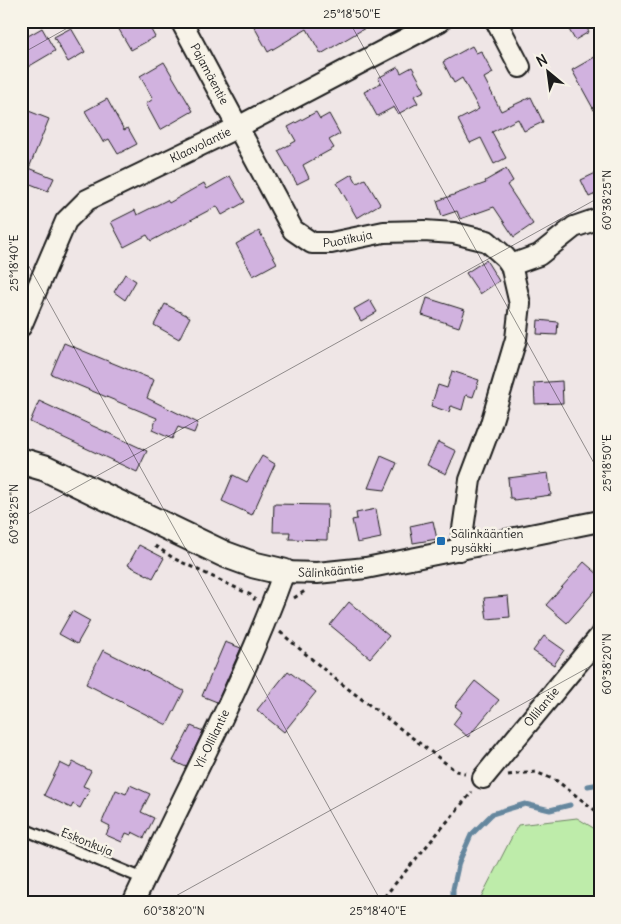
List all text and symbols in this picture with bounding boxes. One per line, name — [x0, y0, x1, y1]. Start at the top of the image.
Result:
text: 25°18'50"E — [323, 6, 381, 21]
street label: Pajamäentie — [187, 40, 232, 107]
north arrow — [524, 48, 574, 98]
text: N — [533, 50, 550, 71]
street label: Klaavolantie — [167, 124, 233, 166]
text: 60°38'25"N — [599, 170, 614, 230]
street label: Puotikuja — [323, 227, 374, 250]
text: 25°18'40"E — [6, 234, 21, 292]
text: 25°18'50"E — [599, 434, 614, 492]
text: 60°38'25"N — [6, 484, 21, 544]
place label: Sälinkääntien pysäkki — [451, 526, 524, 555]
marker: Sälinkääntien pysäkki — [435, 535, 447, 547]
street label: Sälinkääntie — [298, 560, 364, 580]
text: 60°38'20"N — [599, 633, 614, 695]
street label: Ollilantie — [520, 684, 562, 730]
street label: Yli-Ollilantie — [191, 707, 232, 771]
street label: Eskonkuja — [59, 824, 116, 859]
text: 60°38'20"N — [143, 903, 205, 918]
text: 25°18'40"E — [349, 903, 407, 918]

